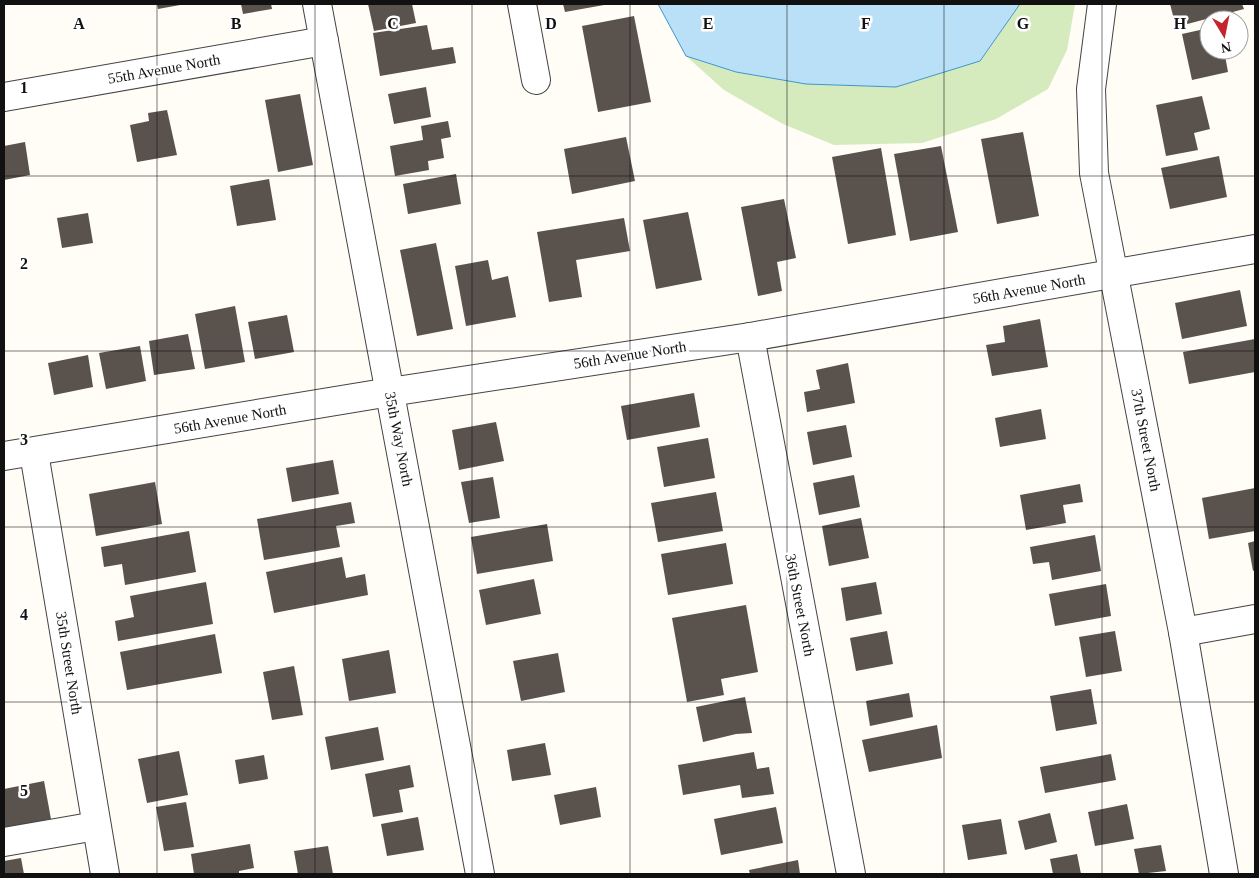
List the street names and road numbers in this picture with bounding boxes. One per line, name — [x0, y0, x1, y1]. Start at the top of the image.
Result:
street label: 55th Avenue North — [107, 51, 222, 87]
street label: 56th Avenue North — [972, 271, 1087, 307]
street label: 56th Avenue North — [573, 338, 688, 372]
street label: 37th Street North — [1128, 387, 1164, 493]
street label: 35th Way North — [382, 390, 416, 488]
street label: 56th Avenue North — [173, 401, 288, 437]
street label: 36th Street North — [782, 552, 818, 658]
street label: 35th Street North — [53, 610, 85, 716]

